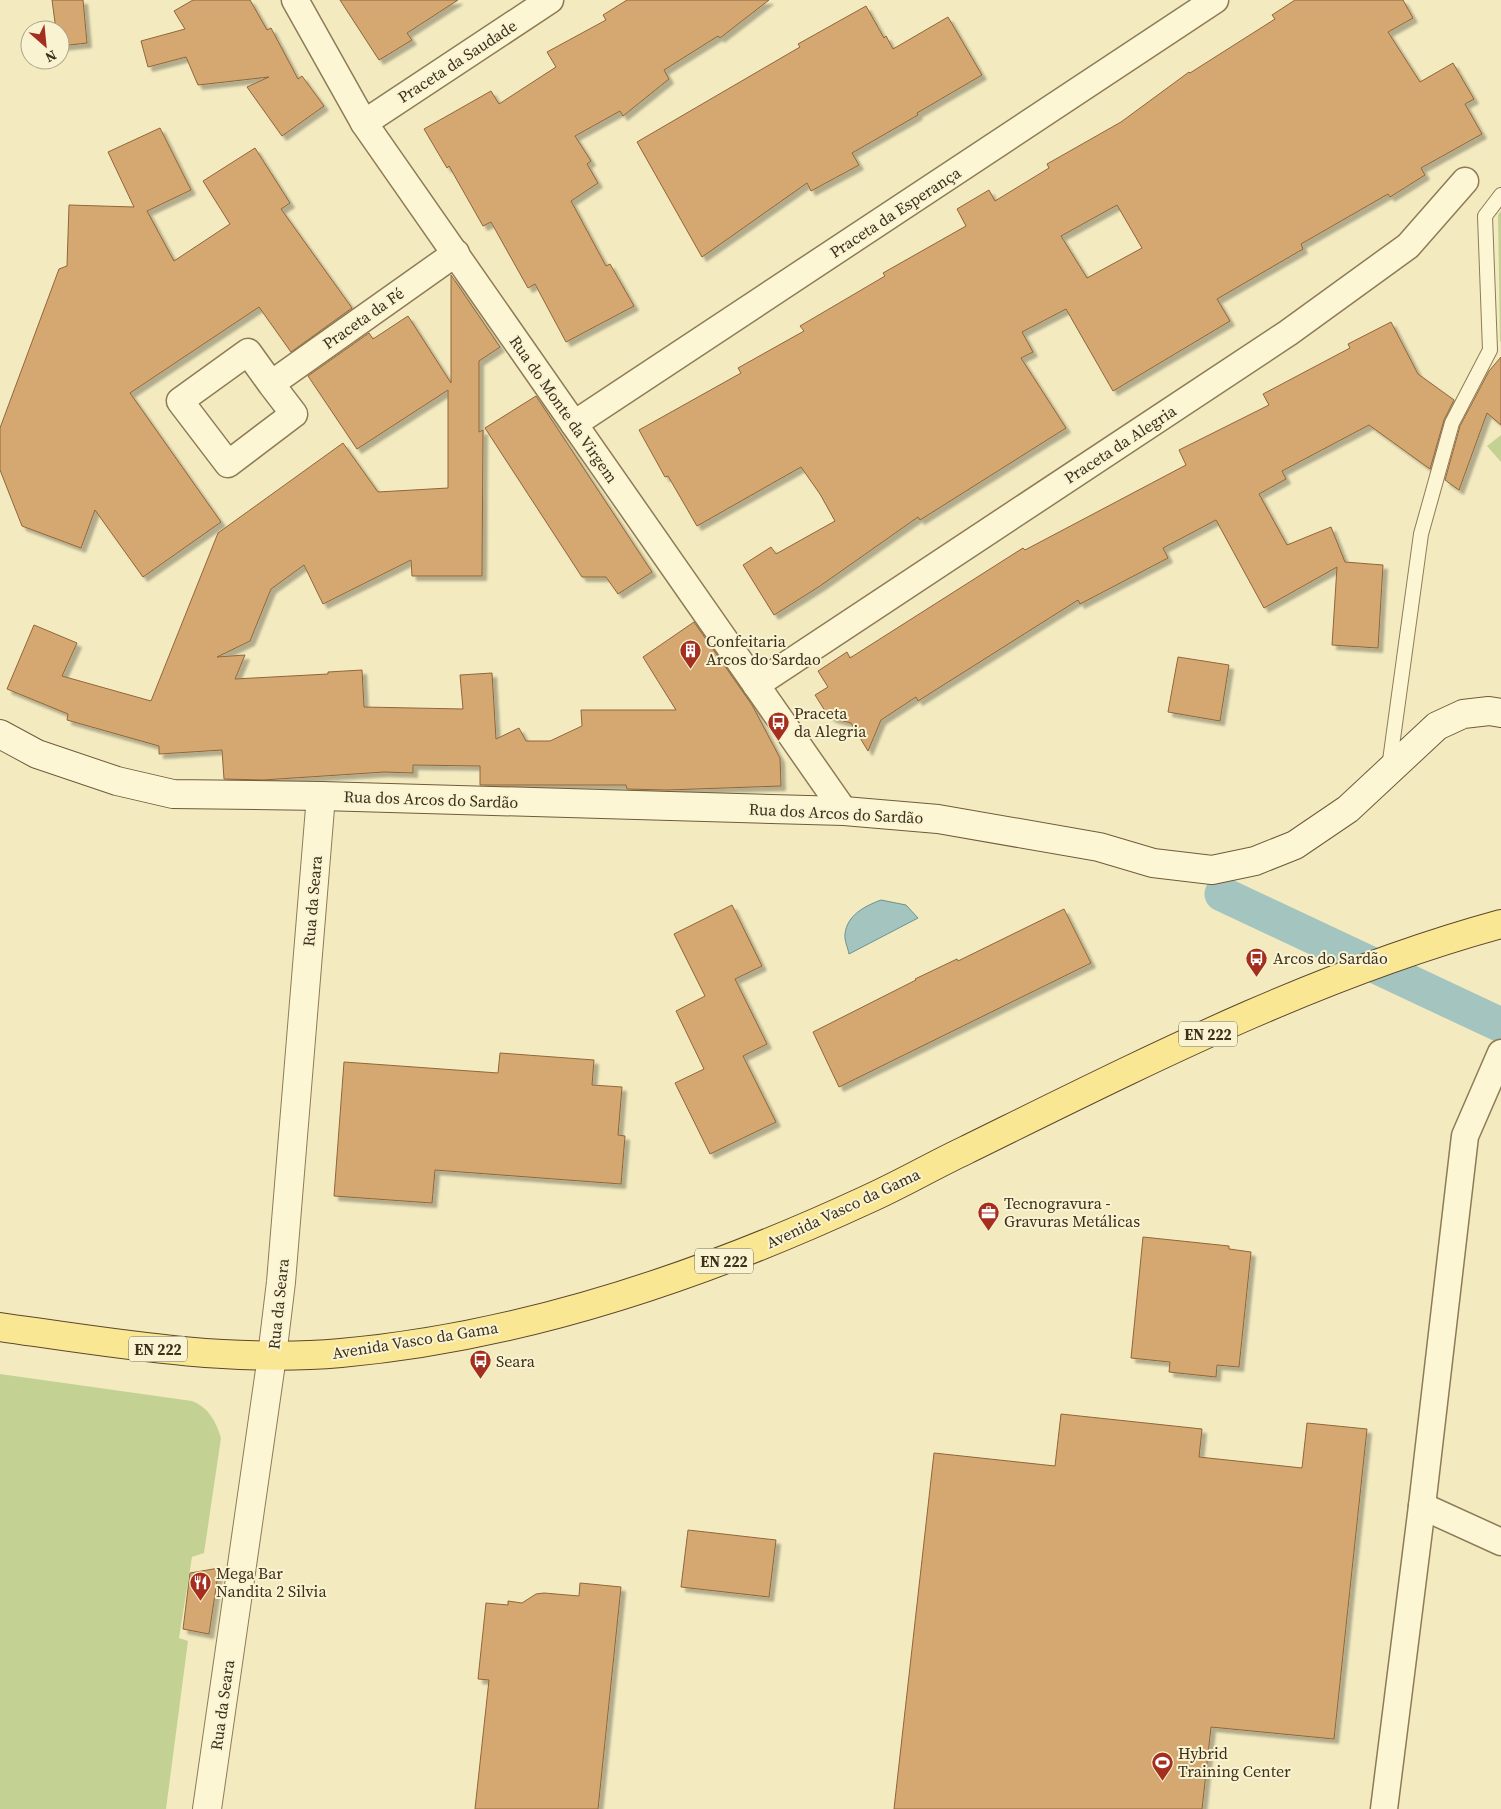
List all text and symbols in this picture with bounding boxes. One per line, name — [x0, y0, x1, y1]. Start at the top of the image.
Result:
street label: Praceta da Saudade — [393, 14, 521, 108]
north arrow — [20, 20, 70, 70]
text: N — [42, 45, 60, 68]
street label: Praceta da Esperança — [825, 161, 965, 263]
street label: Praceta da Fé — [318, 282, 408, 354]
street label: Rua do Monte da Virgem — [505, 331, 623, 487]
street label: Praceta da Alegria — [1060, 399, 1181, 488]
place label: Confeitaria Arcos do Sardao — [706, 630, 821, 670]
building icon: Confeitaria Arcos do Sardao — [678, 638, 702, 669]
place label: Praceta da Alegria — [794, 702, 867, 742]
bus stop icon: Praceta da Alegria — [766, 710, 790, 741]
street label: Rua dos Arcos do Sardão — [343, 785, 519, 813]
street label: Rua dos Arcos do Sardão — [748, 797, 924, 829]
street label: Rua da Seara — [297, 854, 327, 947]
bus stop icon: Arcos do Sardão — [1245, 946, 1269, 977]
place label: Arcos do Sardão — [1273, 947, 1388, 969]
road number: EN 222 — [1179, 1022, 1237, 1046]
street label: Avenida Vasco da Gama — [762, 1162, 924, 1253]
place label: Tecnogravura - Gravuras Metálicas — [1004, 1192, 1140, 1232]
office icon: Tecnogravura - Gravuras Metálicas — [976, 1200, 1000, 1231]
road number: EN 222 — [695, 1248, 753, 1274]
street label: Rua da Seara — [262, 1257, 294, 1351]
street label: Avenida Vasco da Gama — [331, 1316, 500, 1364]
road number: EN 222 — [129, 1336, 187, 1362]
bus stop icon: Seara — [468, 1349, 492, 1380]
place label: Seara — [496, 1350, 536, 1372]
place label: Mega Bar Nandita 2 Silvia — [216, 1562, 327, 1602]
restaurant icon: Mega Bar Nandita 2 Silvia — [188, 1570, 212, 1601]
street label: Rua da Seara — [205, 1657, 239, 1752]
place label: Hybrid Training Center — [1178, 1742, 1291, 1782]
sports icon: Hybrid Training Center — [1150, 1750, 1174, 1781]

